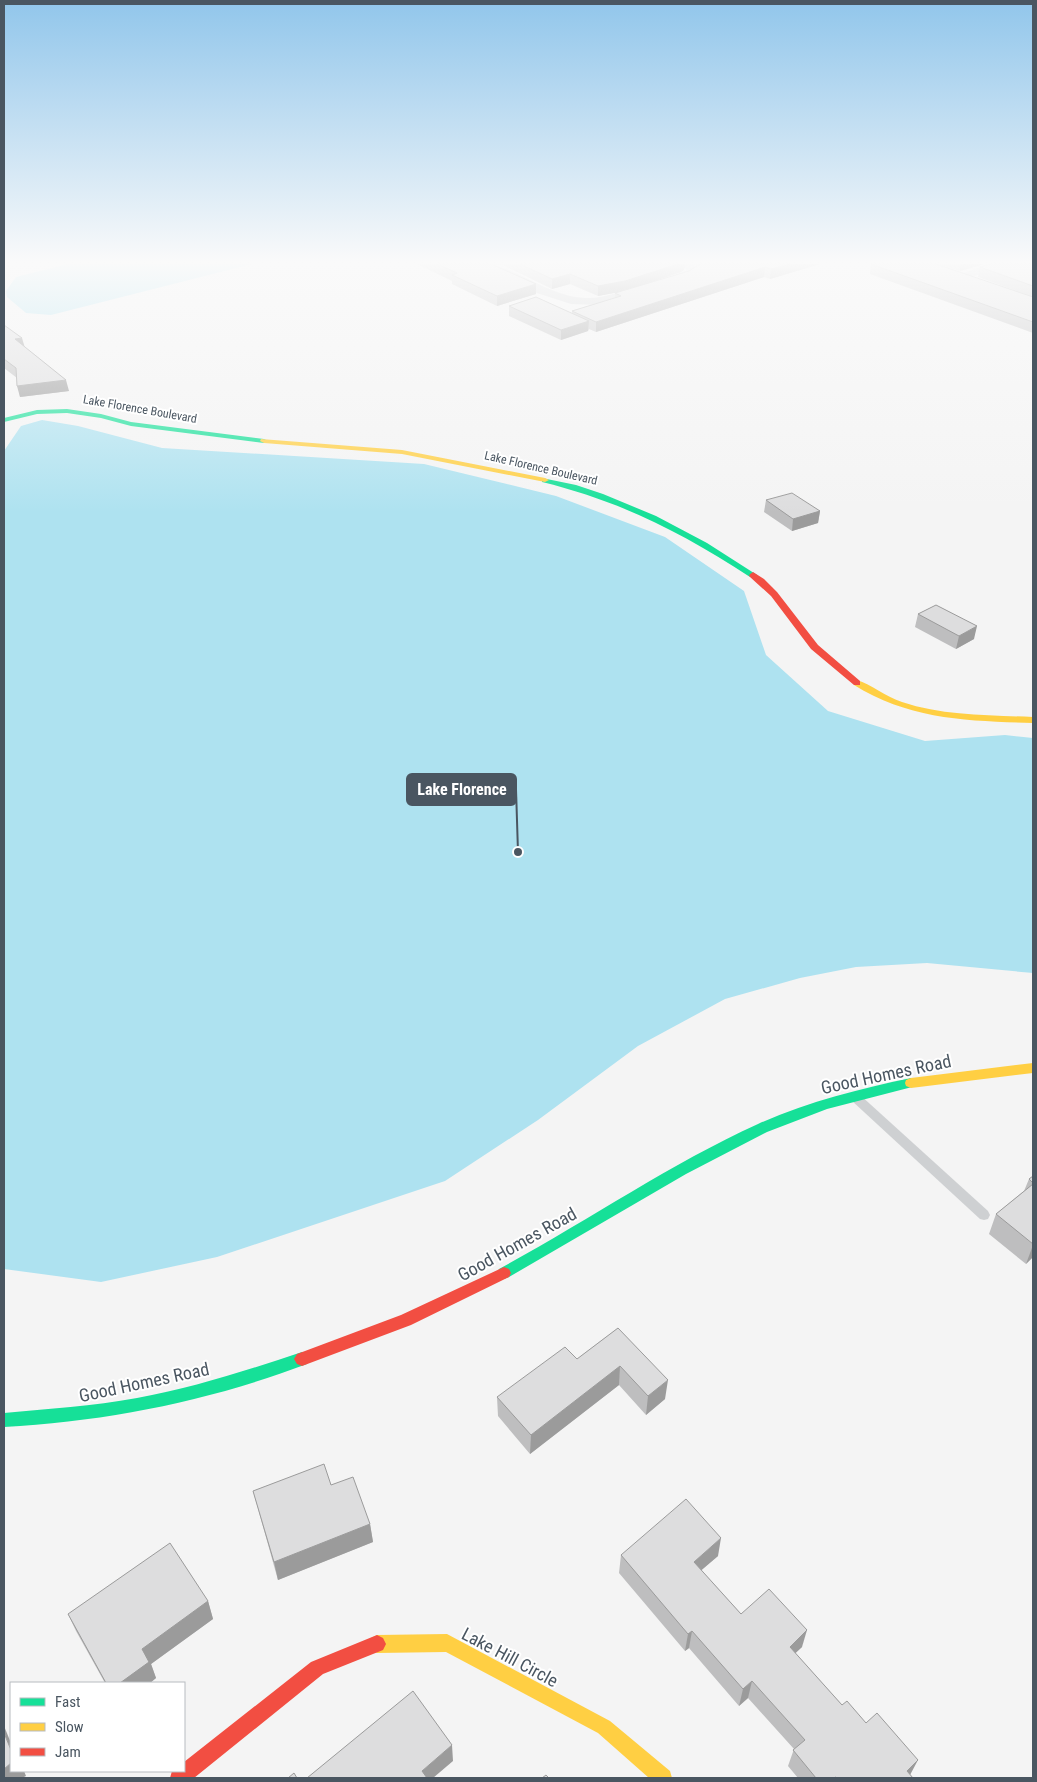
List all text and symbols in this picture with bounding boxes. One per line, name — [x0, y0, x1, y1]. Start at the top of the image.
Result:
street label: Lake Florence Boulevard — [82, 392, 198, 426]
street label: Lake Florence Boulevard — [483, 448, 599, 488]
callout: Lake Florence — [407, 774, 516, 805]
text: Lake Florence — [417, 780, 507, 799]
street label: Good Homes Road — [819, 1050, 953, 1098]
street label: Good Homes Road — [454, 1203, 580, 1285]
street label: Good Homes Road — [77, 1358, 211, 1406]
street label: Lake Hill Circle — [458, 1623, 562, 1691]
legend — [10, 1682, 185, 1772]
text: Fast — [55, 1693, 80, 1711]
text: Slow — [55, 1718, 84, 1736]
text: Jam — [55, 1743, 81, 1761]

